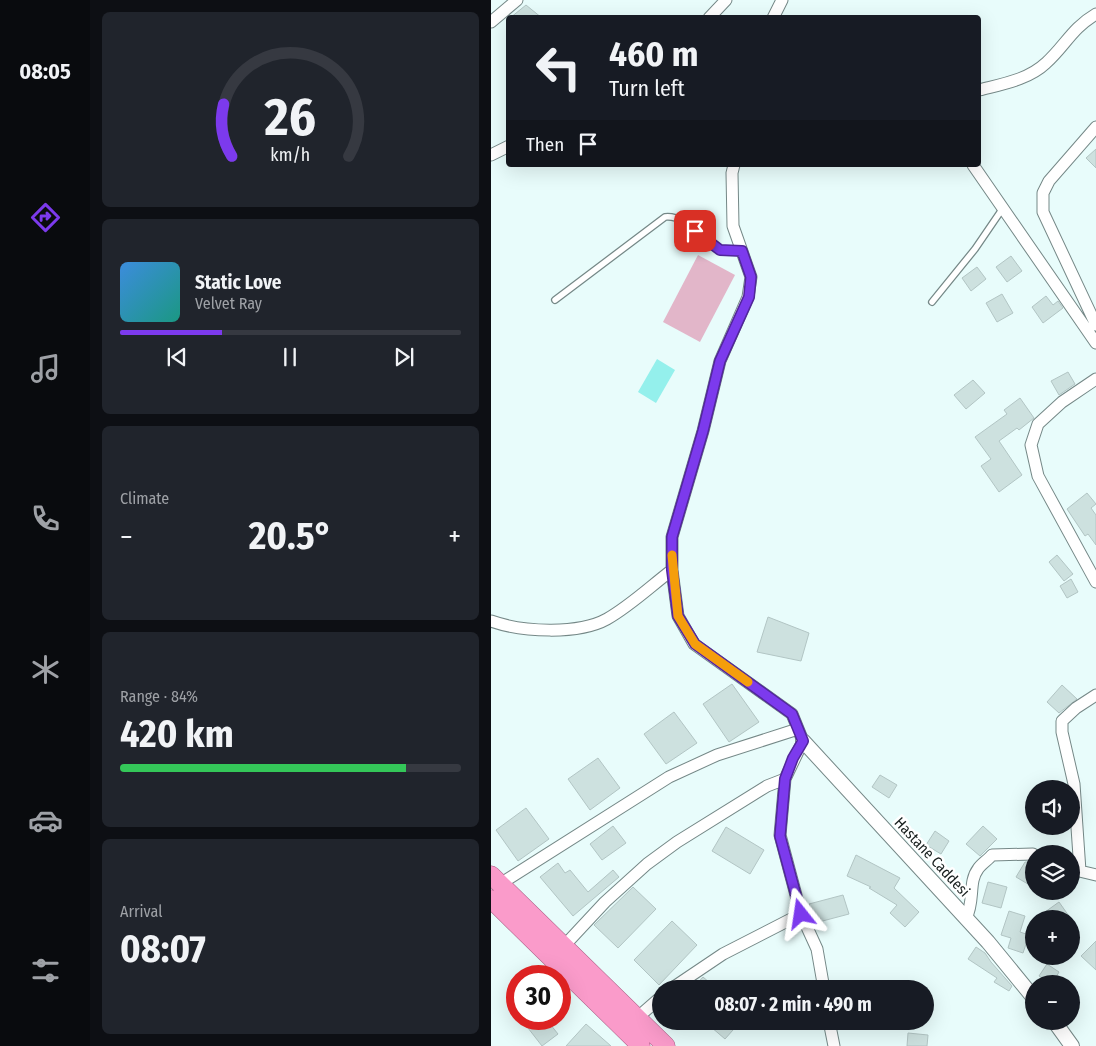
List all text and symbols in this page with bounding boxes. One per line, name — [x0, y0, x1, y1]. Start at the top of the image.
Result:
text: 460 m — [609, 33, 698, 75]
icon: left — [526, 35, 591, 100]
text: 08:05 — [19, 58, 71, 85]
text: Turn left — [609, 75, 685, 102]
text: 26 — [264, 86, 316, 149]
icon: arrive — [574, 130, 602, 158]
text: Then — [526, 133, 564, 156]
text: km/h — [271, 144, 310, 166]
icon: directions — [28, 200, 63, 235]
pin — [674, 210, 716, 252]
icon: arrive — [681, 217, 709, 245]
text: Static Love — [195, 271, 282, 294]
text: Velvet Ray — [195, 294, 262, 313]
icon: previous — [163, 343, 191, 371]
icon: pause — [276, 343, 304, 371]
icon: next — [390, 343, 418, 371]
icon: music — [28, 351, 63, 386]
text: Climate — [120, 489, 169, 508]
icon: phone — [28, 501, 63, 536]
text: 20.5° — [249, 513, 332, 559]
text: − — [120, 520, 133, 553]
text: + — [448, 520, 461, 553]
icon: climate — [28, 652, 63, 687]
text: Range · 84% — [120, 687, 198, 706]
text: 420 km — [120, 711, 234, 757]
map controls — [1025, 780, 1080, 1030]
button: sound — [1025, 780, 1080, 835]
icon: car — [28, 803, 63, 838]
street label: Hastane Caddesi — [891, 813, 973, 901]
button: layers — [1025, 845, 1080, 900]
position arrow — [774, 887, 826, 939]
text: Arrival — [120, 902, 162, 921]
button: + — [1025, 910, 1080, 965]
text: 08:07 — [120, 926, 206, 972]
icon: filters — [28, 953, 63, 988]
speed limit sign: 30 — [506, 965, 571, 1030]
button: − — [1025, 975, 1080, 1030]
text: 08:07 · 2 min · 490 m — [714, 993, 872, 1016]

